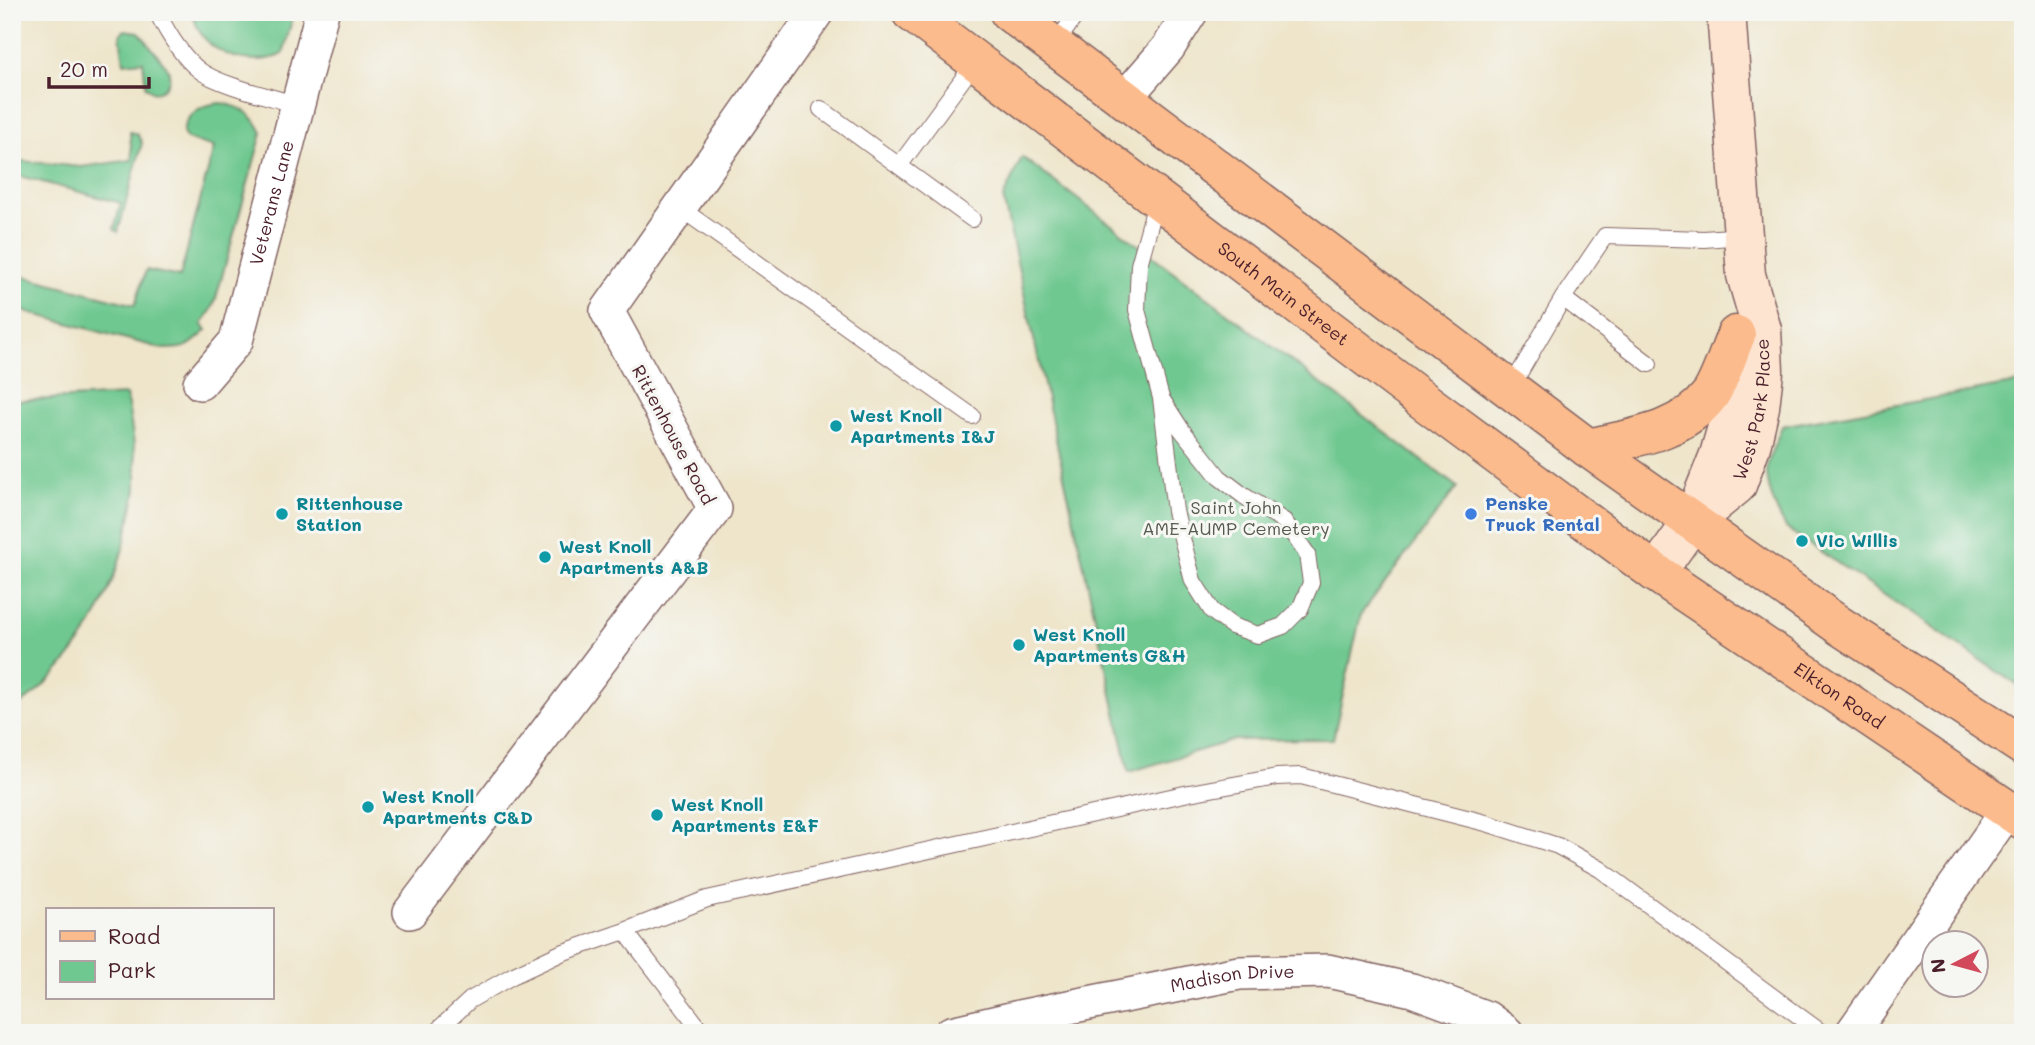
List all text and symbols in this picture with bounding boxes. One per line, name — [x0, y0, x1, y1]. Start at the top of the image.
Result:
scale bar — [49, 46, 149, 90]
text: 20 m — [60, 55, 108, 82]
street label: Veterans Lane — [243, 138, 299, 268]
street label: South Main Street — [1213, 236, 1354, 351]
street label: West Park Place — [1727, 338, 1775, 484]
street label: Rittenhouse Road — [627, 360, 721, 509]
place label: West Knoll Apartments I&J — [850, 403, 996, 448]
marker: West Knoll Apartments I&J — [828, 418, 844, 434]
place label: Rittenhouse Station — [296, 491, 403, 536]
place label: Penske Truck Rental — [1485, 491, 1600, 536]
park label: Saint John AME-AUMP Cemetery — [1142, 495, 1330, 540]
marker: Rittenhouse Station — [274, 506, 290, 522]
marker: Penske Truck Rental — [1463, 506, 1479, 522]
place label: Vic Willis — [1816, 528, 1898, 552]
marker: Vic Willis — [1794, 533, 1810, 549]
place label: West Knoll Apartments A&B — [559, 534, 708, 579]
marker: West Knoll Apartments A&B — [537, 549, 553, 565]
place label: West Knoll Apartments G&H — [1033, 622, 1186, 667]
marker: West Knoll Apartments G&H — [1011, 637, 1027, 653]
street label: Elkton Road — [1790, 656, 1889, 734]
place label: West Knoll Apartments C&D — [382, 784, 533, 829]
place label: West Knoll Apartments E&F — [671, 792, 819, 837]
marker: West Knoll Apartments C&D — [360, 799, 376, 815]
marker: West Knoll Apartments E&F — [649, 807, 665, 823]
legend — [46, 908, 273, 1000]
text: Road — [108, 922, 160, 949]
north arrow — [1920, 930, 1990, 1000]
text: Park — [108, 956, 156, 983]
text: N — [1924, 957, 1951, 974]
street label: Madison Drive — [1168, 959, 1295, 997]

